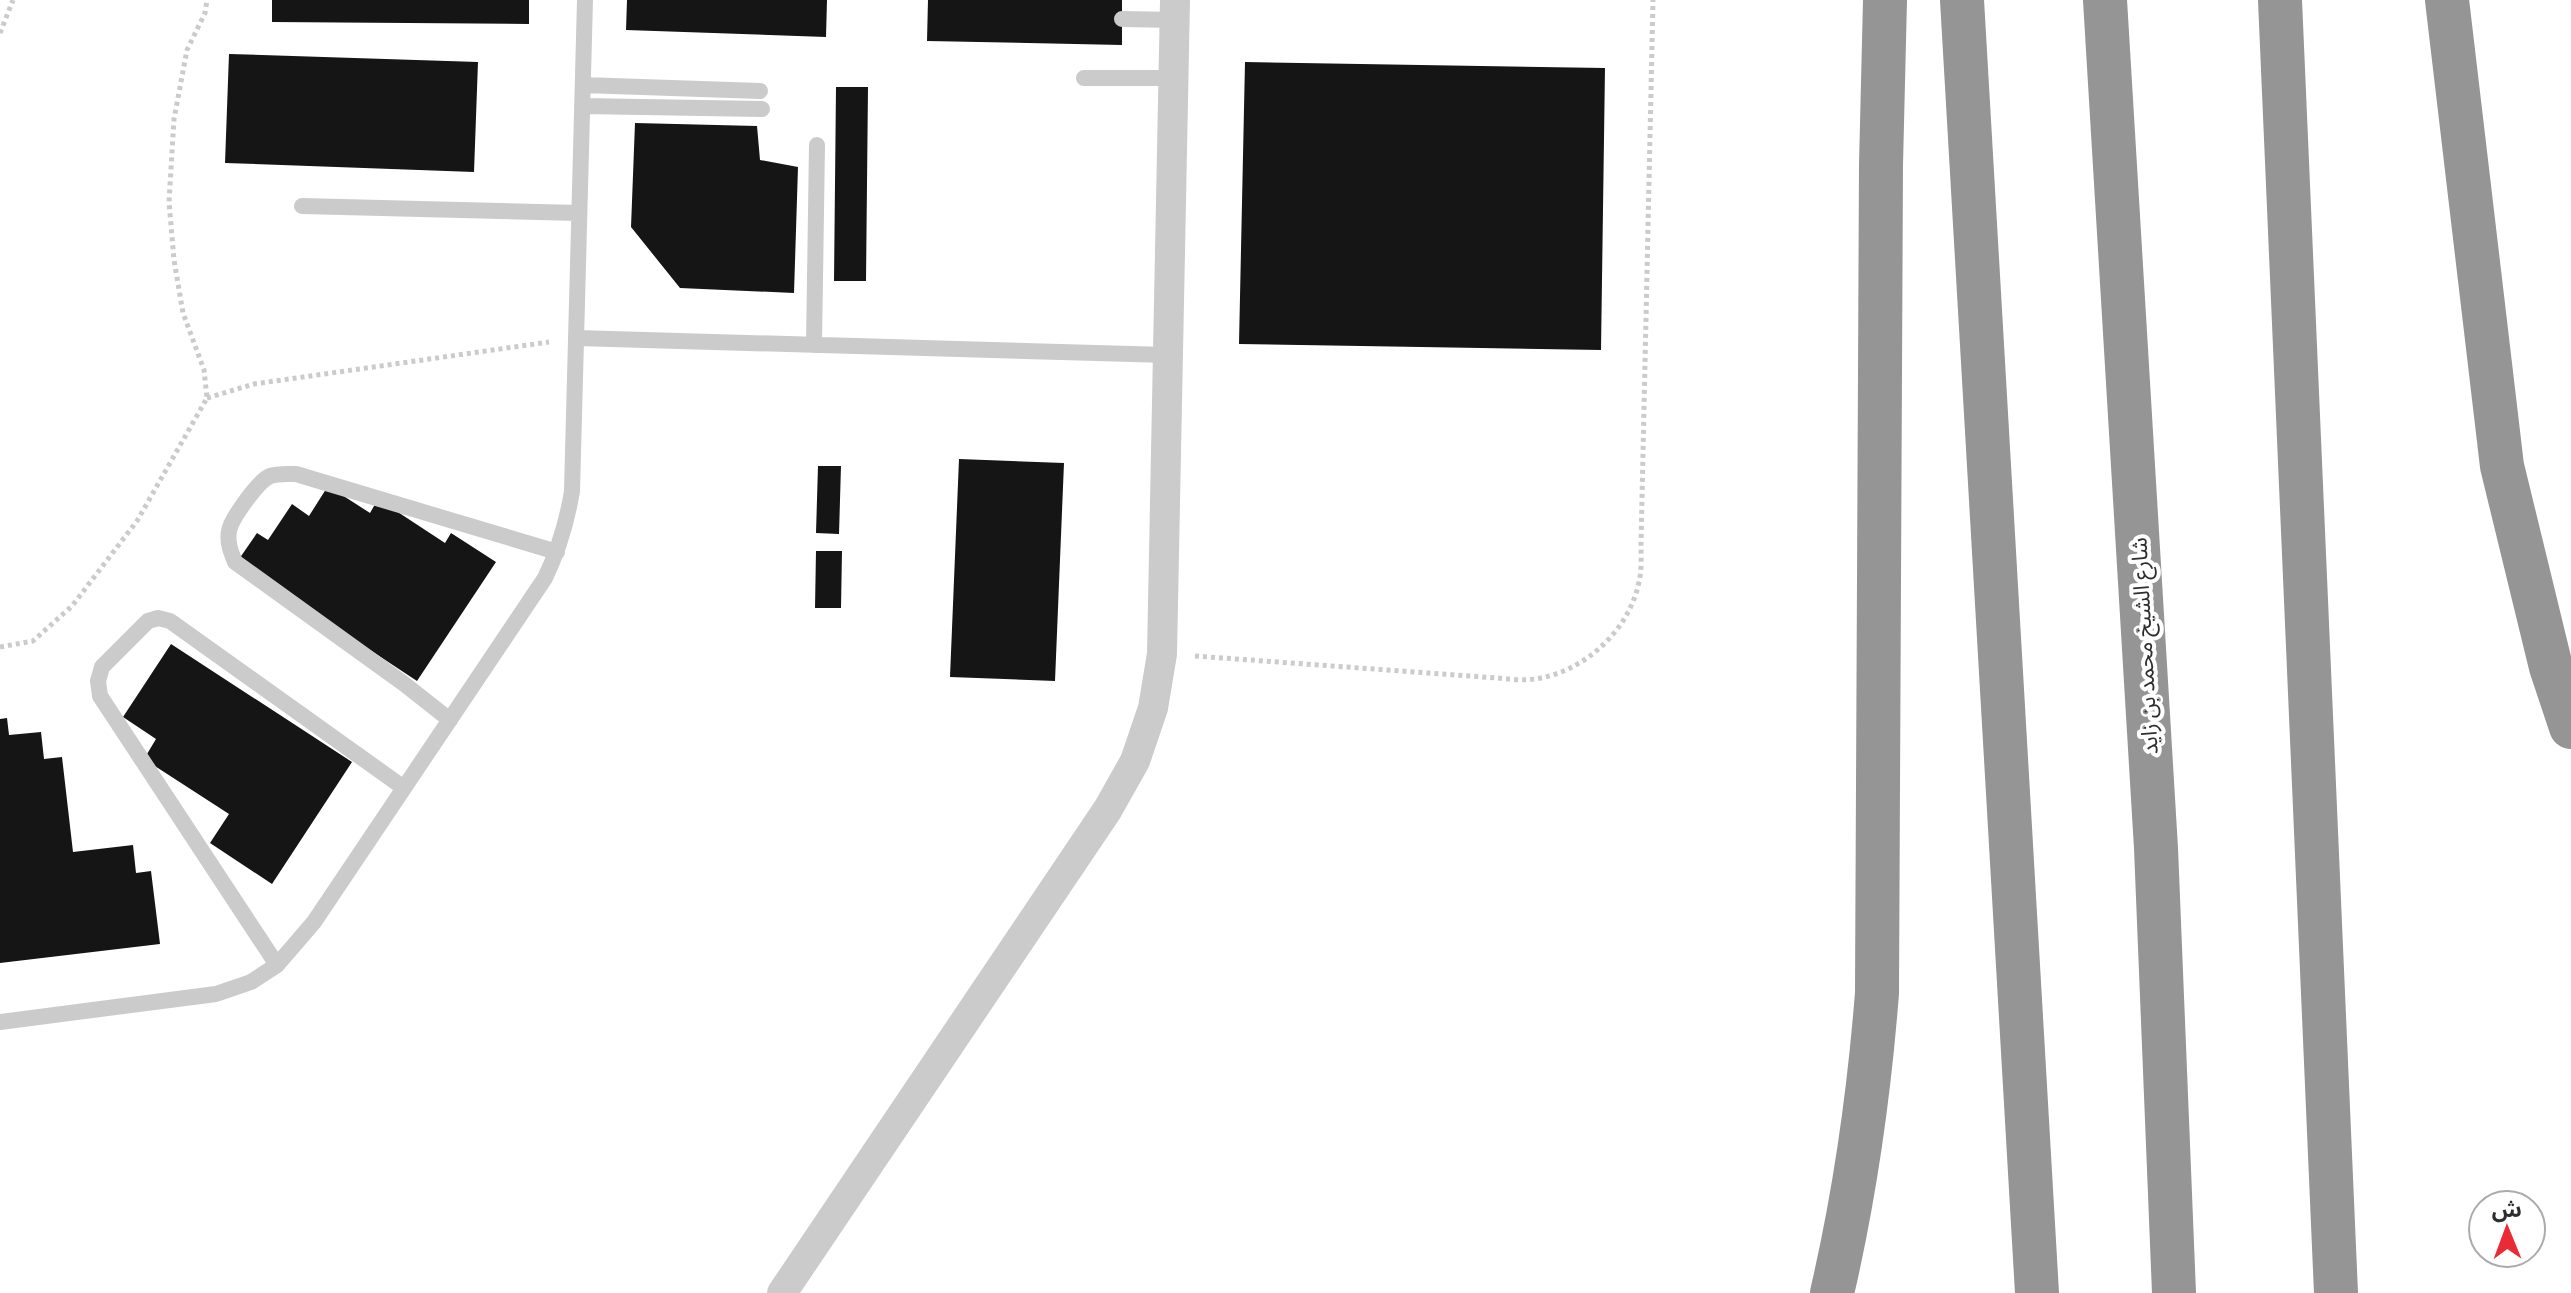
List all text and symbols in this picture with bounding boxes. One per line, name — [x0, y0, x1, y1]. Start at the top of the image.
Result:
street label: شارع الشيخ محمد بن زايد — [2121, 537, 2167, 755]
north arrow — [2467, 1189, 2547, 1269]
text: ش — [2491, 1192, 2522, 1226]

